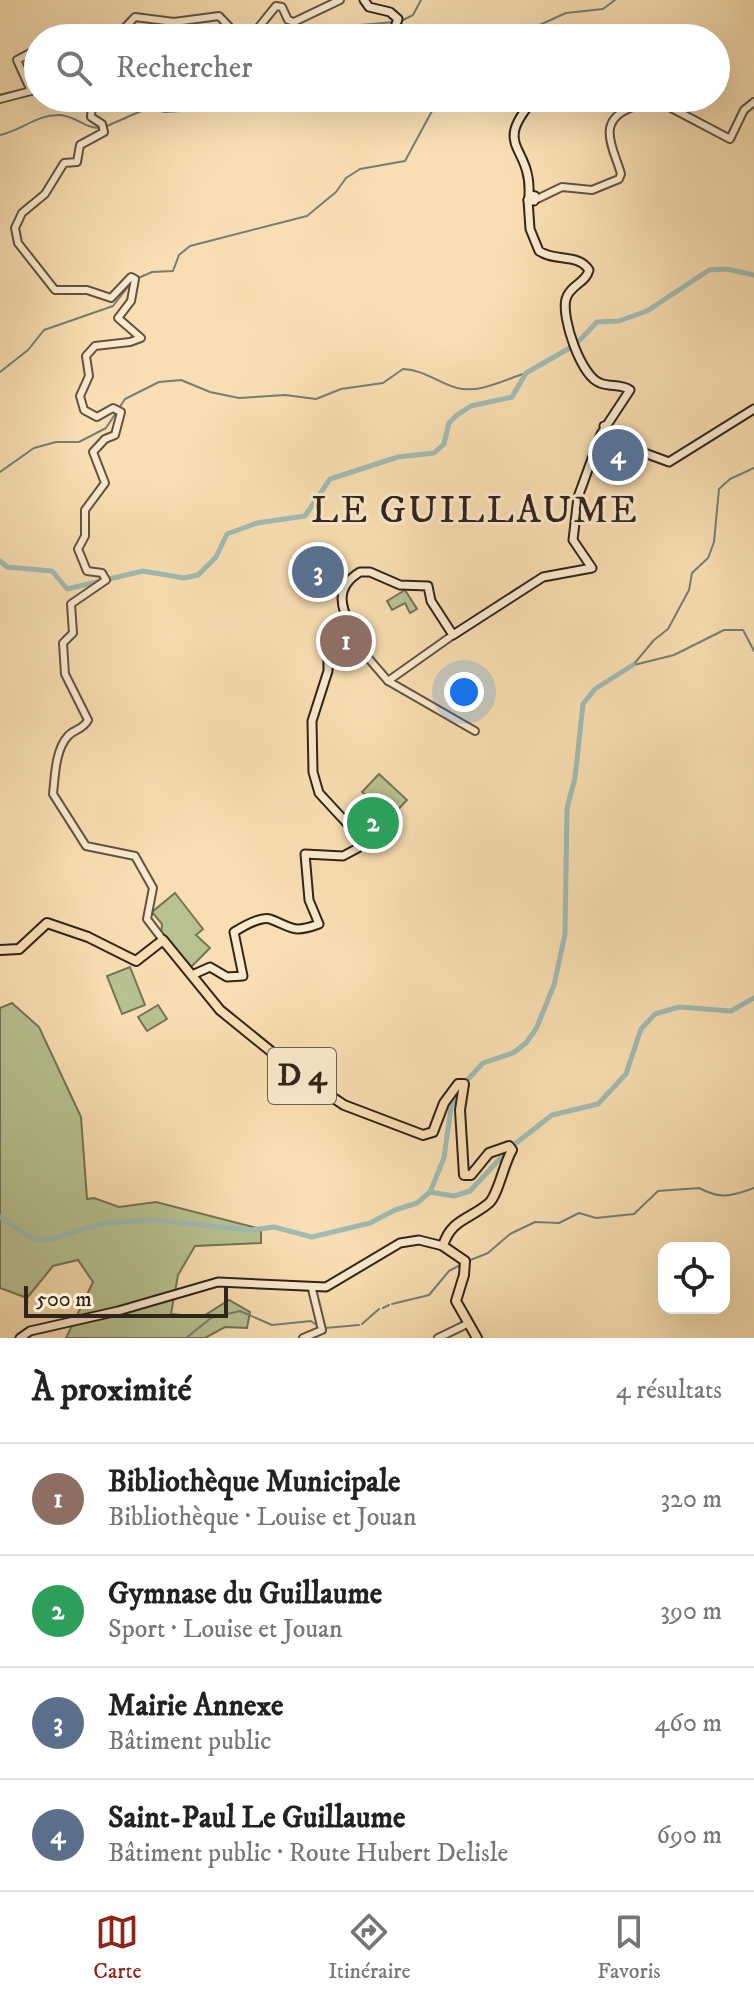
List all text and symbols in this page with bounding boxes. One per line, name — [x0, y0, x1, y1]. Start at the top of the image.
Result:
search box — [24, 24, 730, 112]
icon: search — [52, 46, 96, 90]
text: Rechercher — [116, 50, 252, 87]
pin: 4 — [592, 425, 644, 485]
district label: LE GUILLAUME — [311, 487, 639, 535]
pin: 3 — [292, 542, 344, 602]
pin: 1 — [320, 611, 372, 671]
your location — [444, 672, 484, 712]
pin: 2 — [347, 793, 399, 853]
road number: D 4 — [268, 1048, 336, 1104]
map controls — [658, 1242, 730, 1314]
button: locate — [658, 1242, 730, 1314]
scale bar — [24, 1282, 228, 1318]
text: 500 m — [36, 1286, 92, 1313]
text: À proximité — [32, 1369, 192, 1411]
text: 4 résultats — [616, 1374, 722, 1407]
text: Bibliothèque Municipale — [108, 1464, 400, 1501]
text: 1 — [53, 1483, 63, 1516]
text: 320 m — [660, 1483, 722, 1516]
text: Bibliothèque · Louise et Jouan — [108, 1501, 417, 1534]
text: Gymnase du Guillaume — [108, 1576, 382, 1613]
text: 2 — [52, 1595, 64, 1628]
text: 390 m — [660, 1595, 722, 1628]
text: Sport · Louise et Jouan — [108, 1613, 343, 1646]
text: Mairie Annexe — [108, 1688, 283, 1725]
text: 3 — [53, 1707, 63, 1740]
text: 460 m — [654, 1707, 722, 1740]
text: Bâtiment public — [108, 1725, 271, 1758]
text: Saint-Paul Le Guillaume — [108, 1800, 405, 1837]
text: 4 — [51, 1819, 65, 1852]
text: 690 m — [656, 1819, 722, 1852]
text: Bâtiment public · Route Hubert Delisle — [108, 1837, 508, 1870]
tab: Carte — [93, 1910, 142, 1985]
tab: Itinéraire — [328, 1910, 411, 1985]
tab: Favoris — [597, 1910, 661, 1985]

